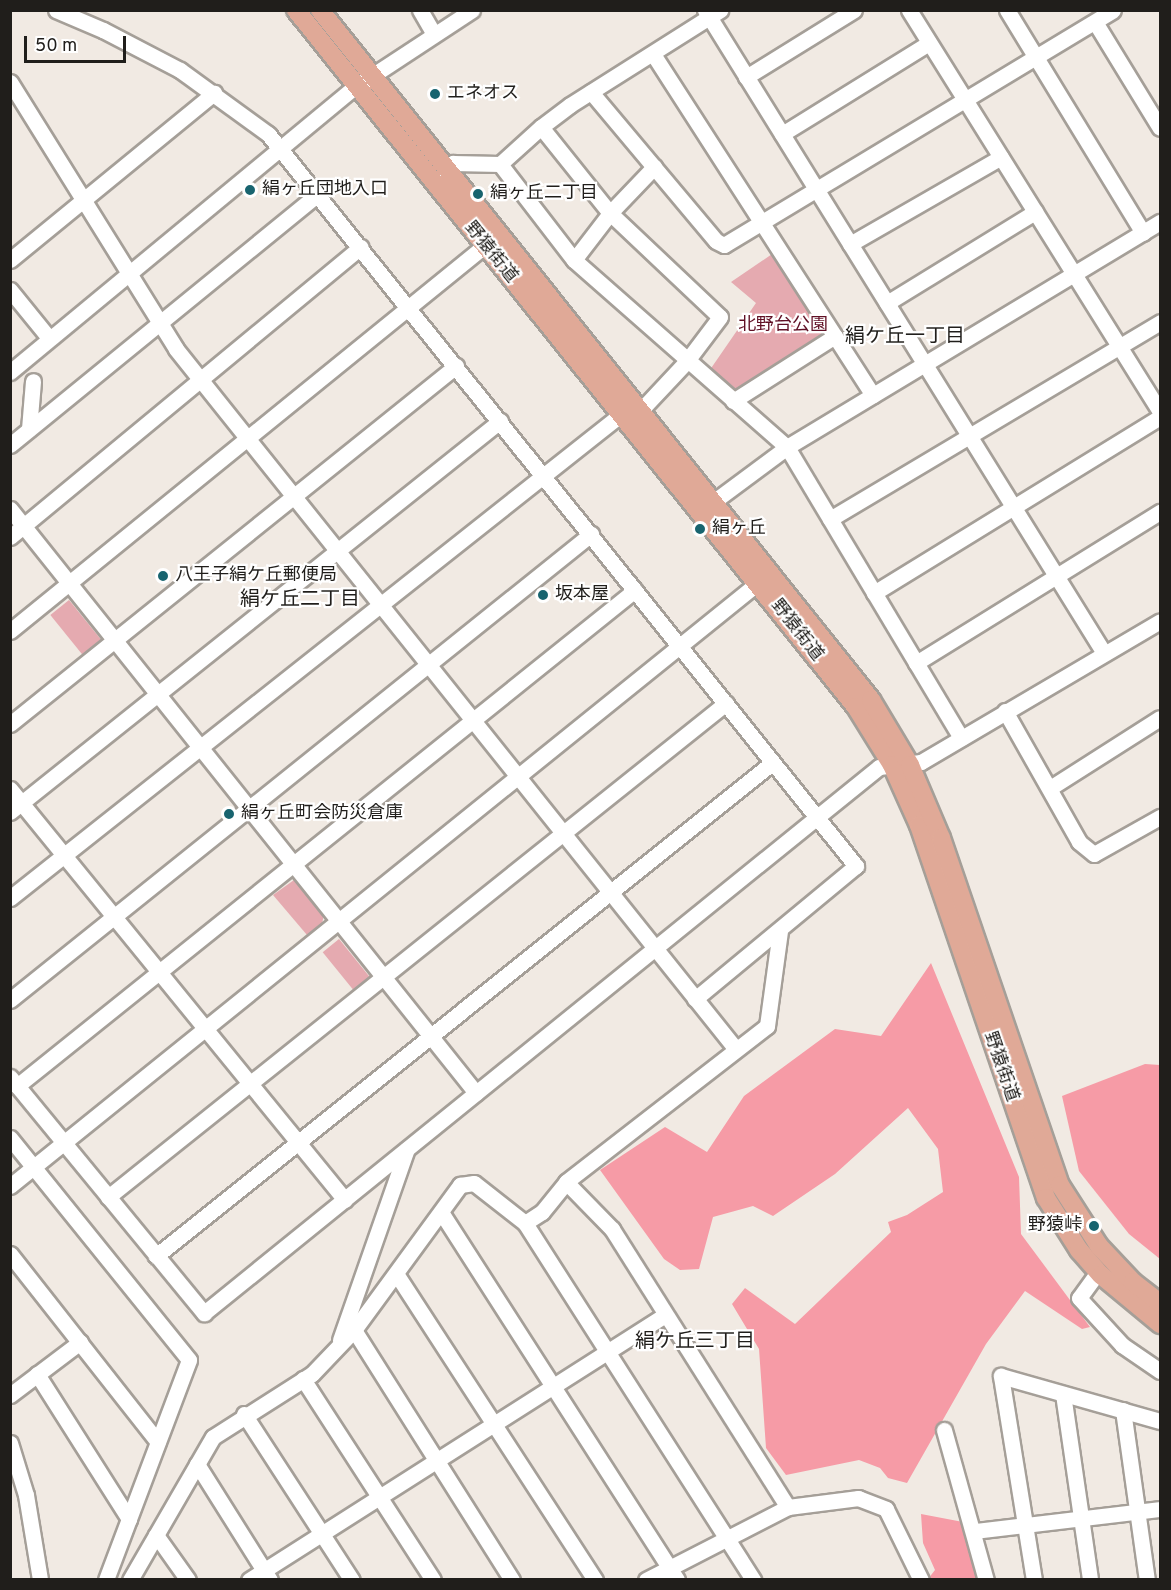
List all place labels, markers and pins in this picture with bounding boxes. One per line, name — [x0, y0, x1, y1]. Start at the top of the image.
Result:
place label: エネオス — [447, 83, 519, 105]
marker: エネオス — [428, 87, 442, 101]
place label: 絹ヶ丘団地入口 — [262, 179, 388, 201]
marker: 絹ヶ丘団地入口 — [243, 183, 257, 197]
place label: 絹ヶ丘二丁目 — [490, 183, 598, 205]
marker: 絹ヶ丘二丁目 — [471, 187, 485, 201]
place label: 絹ヶ丘 — [712, 518, 766, 540]
marker: 絹ヶ丘 — [693, 522, 707, 536]
place label: 八王子絹ケ丘郵便局 — [175, 565, 337, 587]
marker: 八王子絹ケ丘郵便局 — [156, 569, 170, 583]
place label: 坂本屋 — [555, 584, 609, 606]
marker: 坂本屋 — [536, 588, 550, 602]
place label: 絹ヶ丘町会防災倉庫 — [241, 803, 403, 825]
marker: 絹ヶ丘町会防災倉庫 — [222, 807, 236, 821]
place label: 野猿峠 — [1028, 1215, 1082, 1237]
marker: 野猿峠 — [1087, 1219, 1101, 1233]

